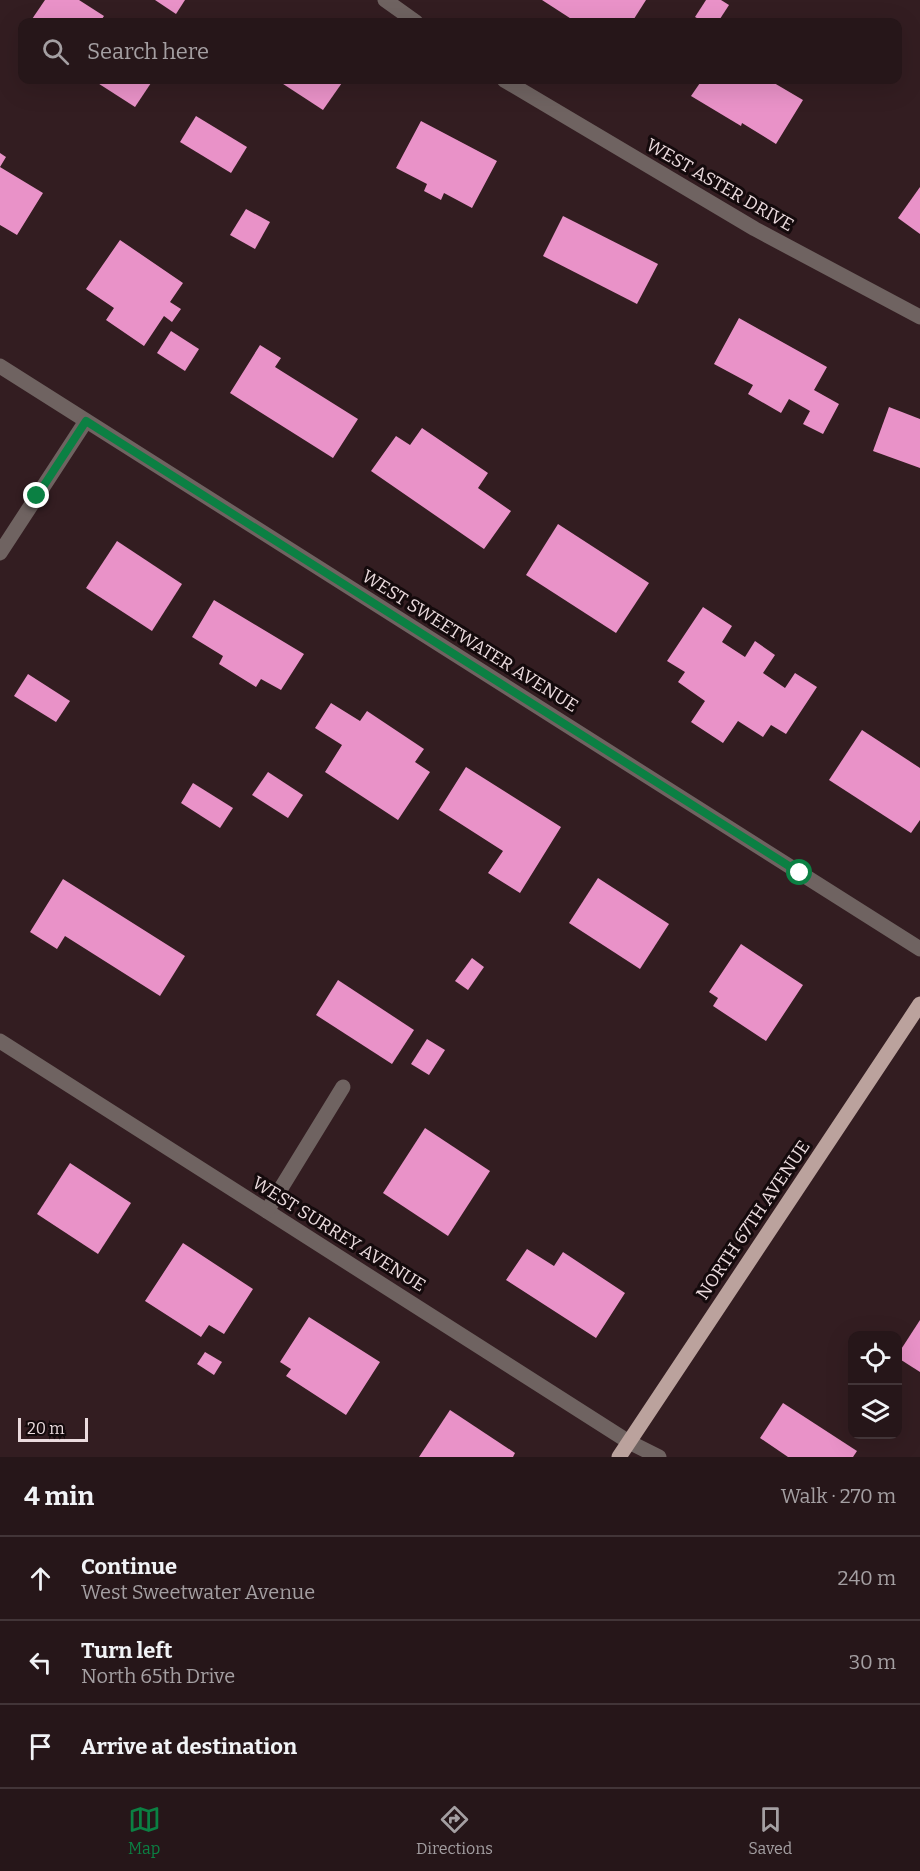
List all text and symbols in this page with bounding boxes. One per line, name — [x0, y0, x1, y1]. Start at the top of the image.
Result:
search box — [18, 18, 902, 84]
icon: search — [39, 35, 72, 68]
text: Search here — [87, 38, 209, 65]
street label: WEST ASTER DRIVE — [642, 134, 798, 236]
route end — [23, 482, 49, 508]
street label: WEST SWEETWATER AVENUE — [358, 565, 582, 717]
route start — [786, 859, 812, 885]
street label: NORTH 67TH AVENUE — [691, 1136, 815, 1304]
street label: WEST SURREY AVENUE — [248, 1172, 430, 1296]
map controls — [848, 1331, 902, 1439]
button: locate — [848, 1331, 902, 1385]
button: layers — [848, 1385, 902, 1439]
scale bar — [18, 1415, 88, 1442]
text: 20 m — [27, 1419, 64, 1438]
text: 4 min — [24, 1481, 94, 1512]
text: Walk · 270 m — [781, 1484, 896, 1508]
text: Continue — [81, 1553, 177, 1580]
icon: ahead — [24, 1562, 57, 1595]
text: 240 m — [838, 1566, 896, 1590]
text: West Sweetwater Avenue — [81, 1580, 315, 1604]
text: Turn left — [81, 1637, 173, 1664]
icon: left — [24, 1646, 57, 1679]
text: 30 m — [849, 1650, 896, 1674]
text: North 65th Drive — [81, 1664, 235, 1688]
icon: arrive — [24, 1730, 57, 1763]
text: Arrive at destination — [81, 1733, 297, 1760]
tab: Map — [128, 1803, 161, 1858]
tab: Directions — [416, 1803, 493, 1858]
tab: Saved — [748, 1803, 792, 1858]

